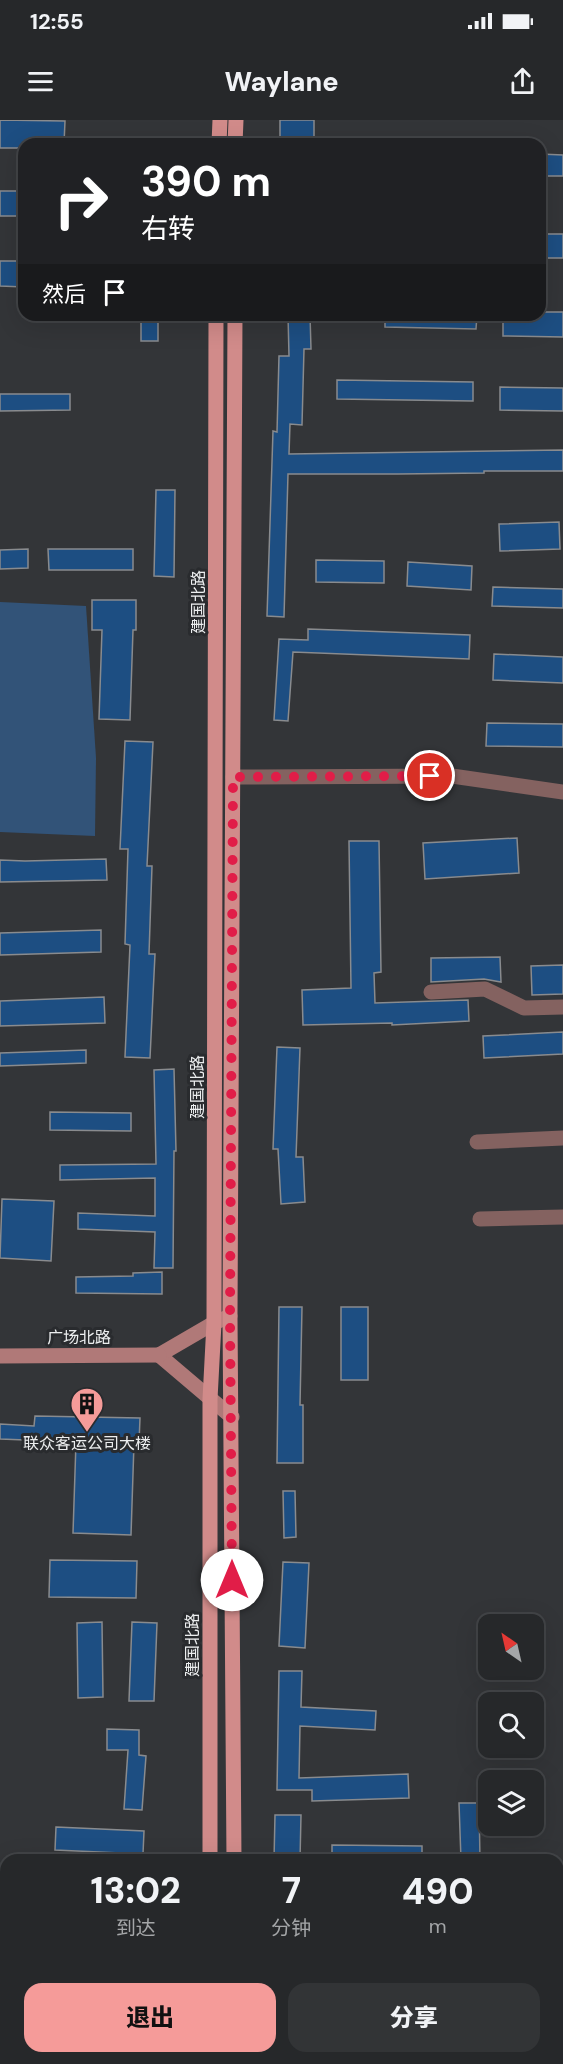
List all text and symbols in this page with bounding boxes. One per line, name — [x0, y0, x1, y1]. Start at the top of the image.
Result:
text: 12:55 — [30, 7, 84, 36]
text: Waylane — [224, 64, 339, 99]
icon: menu — [24, 65, 57, 98]
icon: share — [506, 65, 539, 98]
text: 390 m — [141, 154, 271, 209]
icon: right — [42, 162, 120, 240]
text: 右转 — [141, 211, 195, 246]
icon: arrive — [98, 276, 131, 309]
text: 然后 — [42, 280, 86, 309]
street label: 建国北路 — [188, 570, 209, 634]
pin — [404, 750, 455, 801]
icon: arrive — [413, 759, 446, 792]
street label: 建国北路 — [187, 1055, 208, 1119]
street label: 广场北路 — [47, 1327, 111, 1348]
building icon: 联众客运公司大楼 — [69, 1386, 105, 1433]
place label: 联众客运公司大楼 — [23, 1433, 151, 1454]
position arrow — [200, 1548, 264, 1612]
street label: 建国北路 — [182, 1613, 203, 1677]
north arrow — [478, 1614, 544, 1680]
map controls — [478, 1614, 544, 1836]
button: search — [478, 1692, 544, 1758]
button: layers — [478, 1770, 544, 1836]
text: 13:02 — [90, 1867, 181, 1914]
text: 7 — [282, 1867, 301, 1914]
text: 490 — [402, 1868, 474, 1915]
text: m — [429, 1913, 447, 1939]
text: 到达 — [116, 1915, 156, 1941]
text: 分钟 — [271, 1915, 311, 1941]
button: 退出 — [24, 1983, 276, 2052]
button: 分享 — [288, 1983, 540, 2052]

